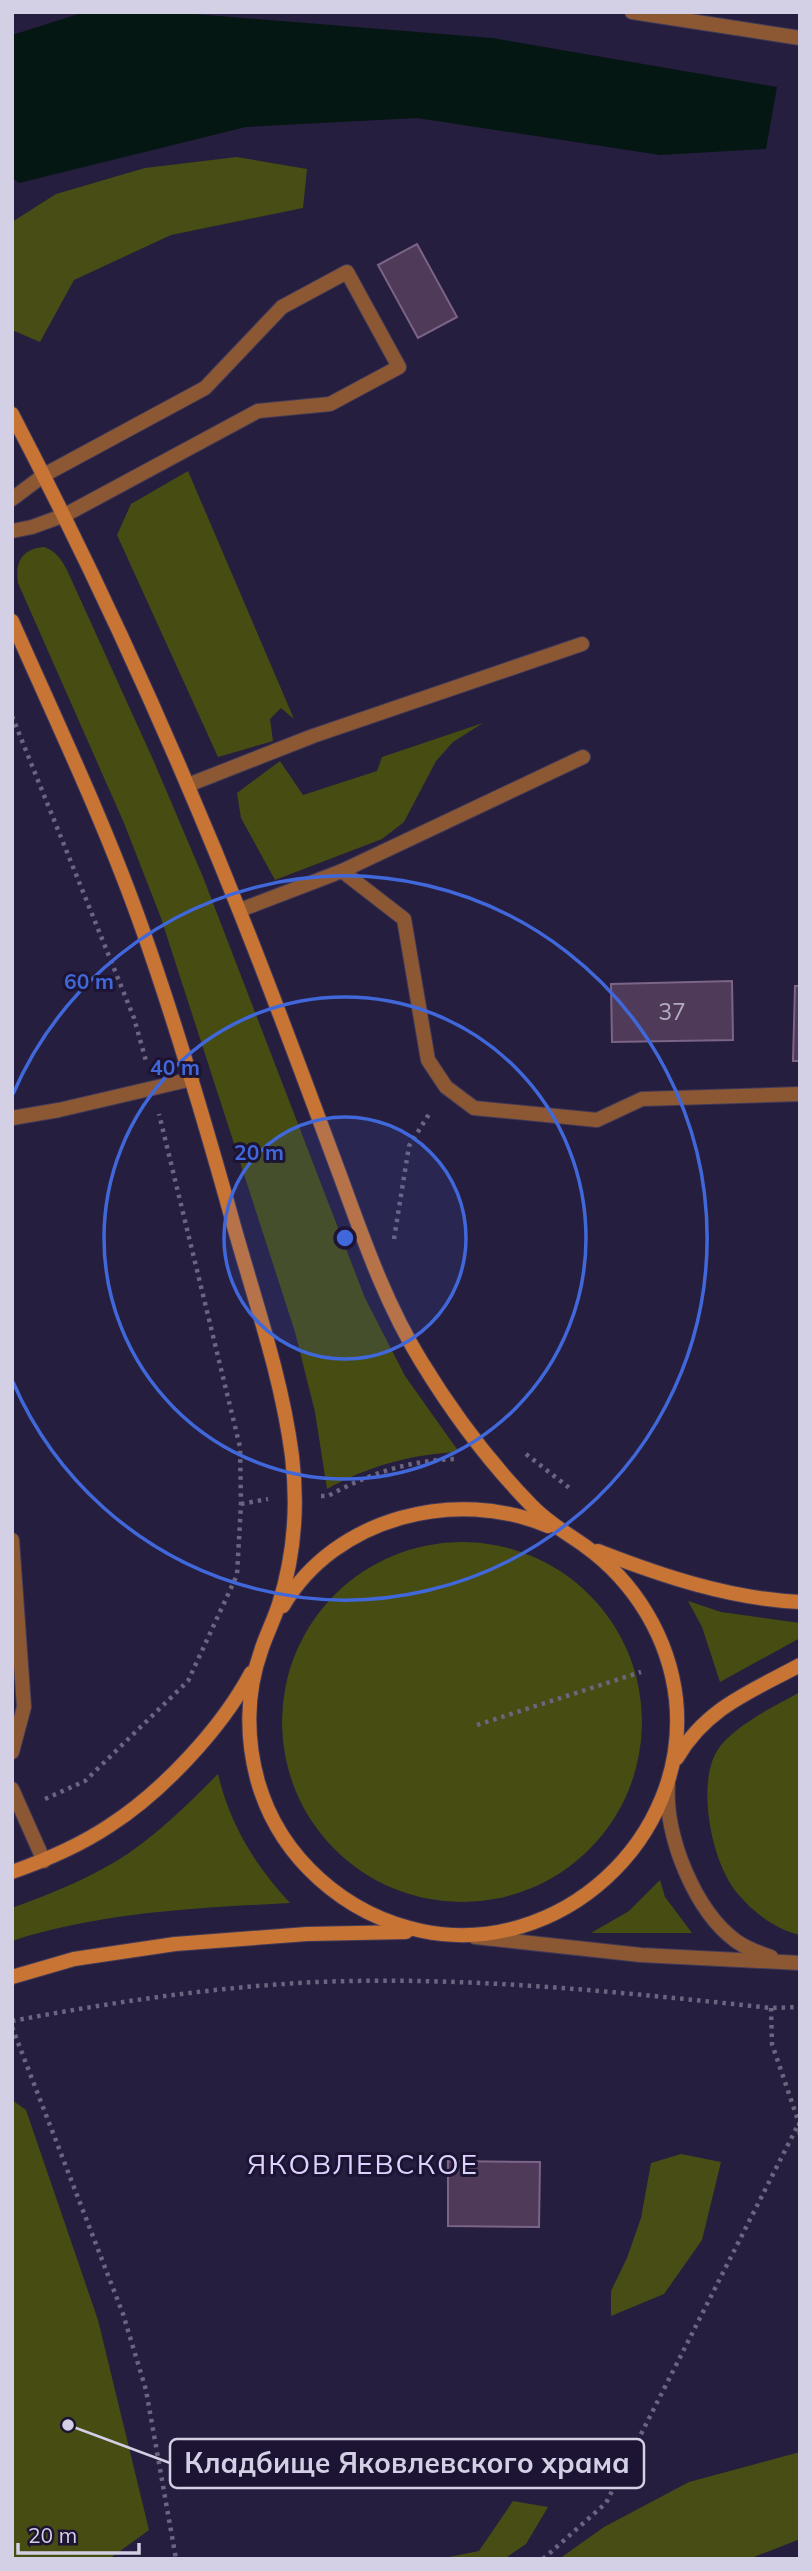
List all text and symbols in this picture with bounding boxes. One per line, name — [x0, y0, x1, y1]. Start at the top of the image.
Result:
text: 60 m — [64, 968, 114, 994]
house number: 37 — [658, 997, 686, 1026]
text: 40 m — [150, 1054, 200, 1080]
text: 20 m — [234, 1139, 284, 1165]
centre of rings — [333, 1226, 357, 1250]
district label: ЯКОВЛЕВСКОЕ — [247, 2146, 479, 2181]
callout: Кладбище Яковлевского храма — [170, 2439, 644, 2488]
text: Кладбище Яковлевского храма — [184, 2445, 630, 2480]
scale bar — [18, 2512, 138, 2556]
text: 20 m — [28, 2522, 77, 2548]

